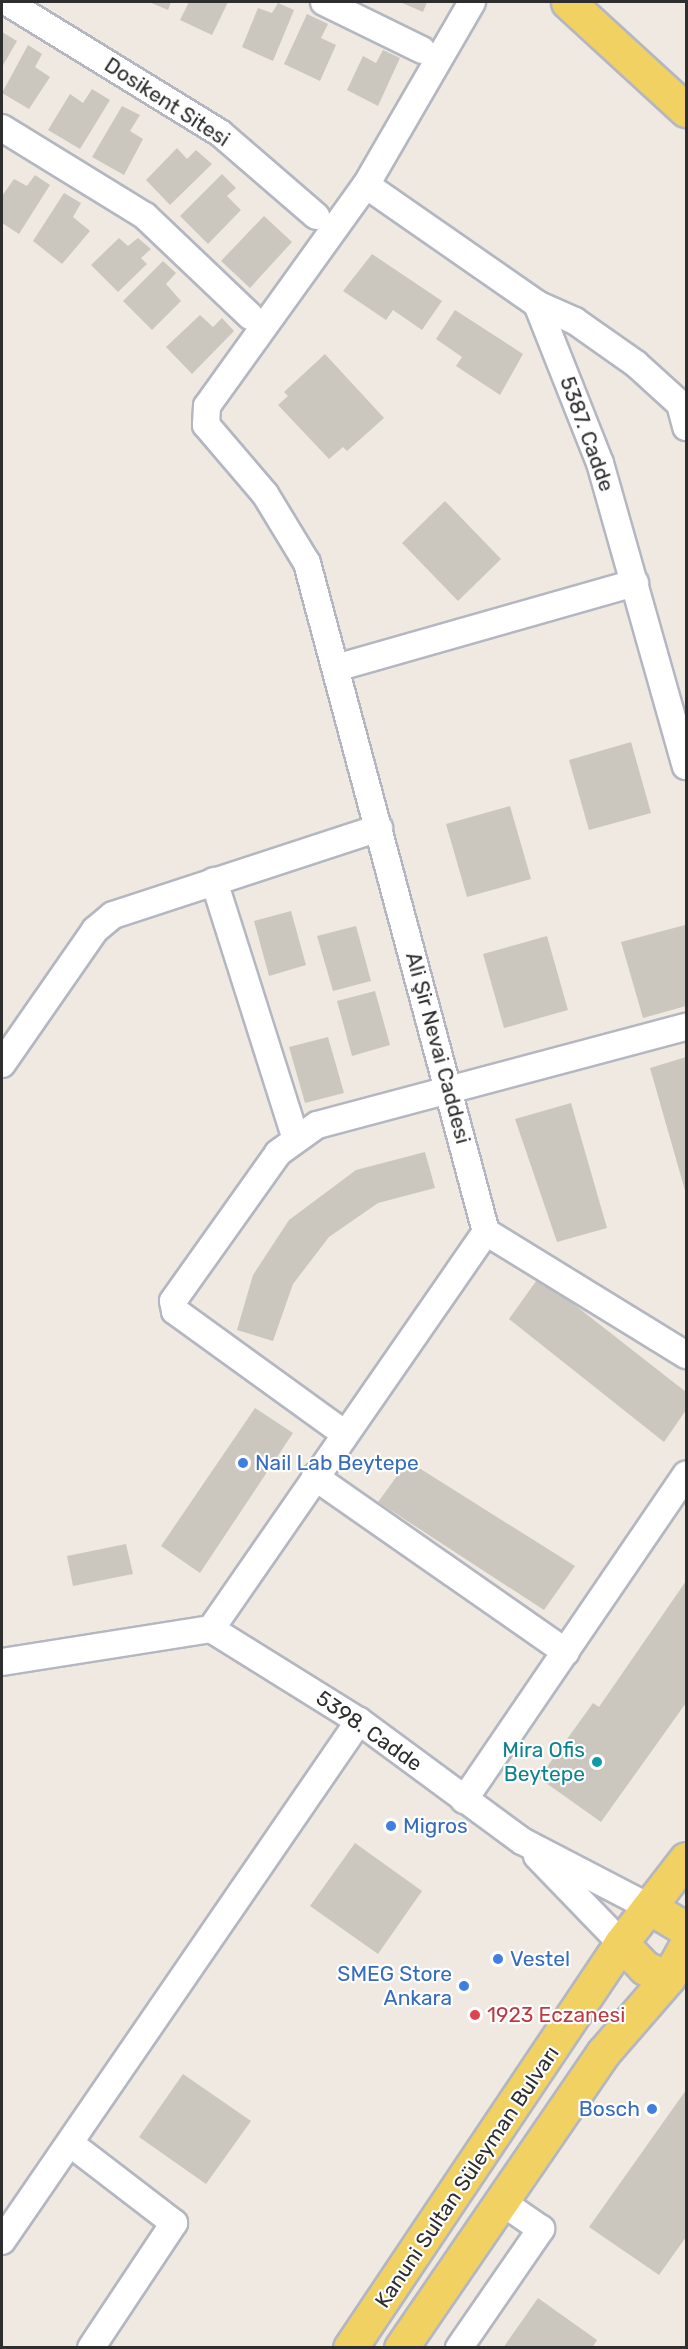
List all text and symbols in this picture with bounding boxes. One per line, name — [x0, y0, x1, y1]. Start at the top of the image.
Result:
street label: Dosikent Sitesi — [100, 52, 234, 152]
street label: 5387. Cadde — [555, 373, 619, 495]
street label: Ali Şir Nevai Caddesi — [400, 949, 476, 1147]
place label: Nail Lab Beytepe — [255, 1450, 419, 1476]
marker: Nail Lab Beytepe — [236, 1456, 250, 1470]
street label: 5398. Cadde — [311, 1685, 427, 1777]
place label: Mira Ofis Beytepe — [502, 1737, 585, 1787]
marker: Mira Ofis Beytepe — [590, 1755, 604, 1769]
place label: Migros — [403, 1813, 468, 1839]
marker: Migros — [384, 1819, 398, 1833]
place label: Vestel — [510, 1946, 570, 1972]
marker: Vestel — [491, 1952, 505, 1966]
place label: SMEG Store Ankara — [337, 1961, 452, 2011]
marker: SMEG Store Ankara — [457, 1979, 471, 1993]
place label: 1923 Eczanesi — [487, 2002, 625, 2028]
marker: 1923 Eczanesi — [468, 2008, 482, 2022]
street label: Kanuni Sultan Süleyman Bulvarı — [370, 2041, 564, 2313]
place label: Bosch — [579, 2096, 640, 2122]
marker: Bosch — [645, 2102, 659, 2116]

